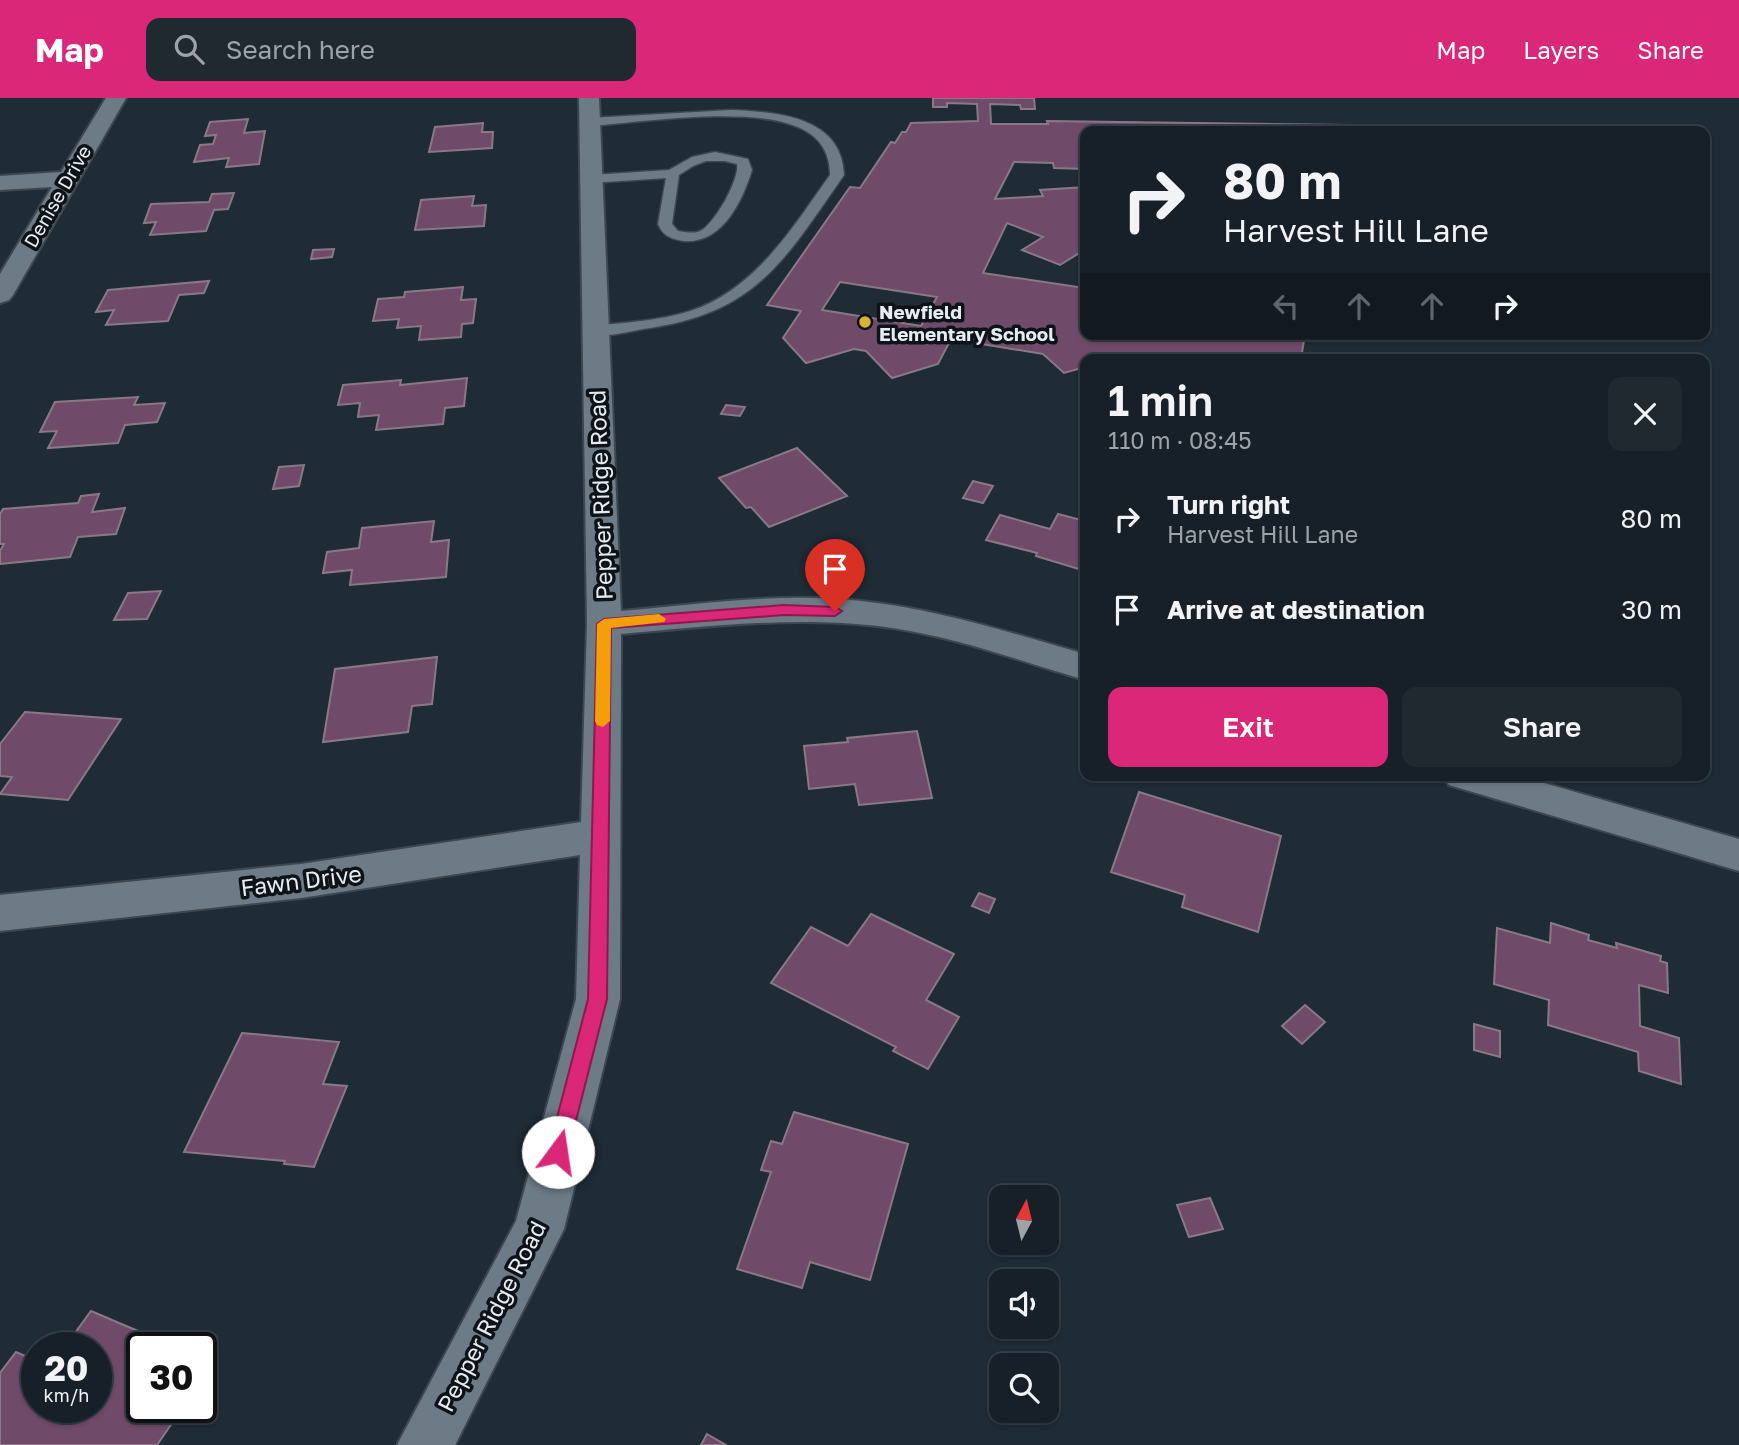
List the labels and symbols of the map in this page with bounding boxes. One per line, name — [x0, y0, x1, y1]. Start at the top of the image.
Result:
street label: Denise Drive — [19, 141, 95, 251]
place label: Newfield Elementary School — [879, 300, 1055, 345]
marker: Newfield Elementary School — [857, 314, 873, 330]
street label: Pepper Ridge Road — [582, 390, 618, 600]
pin — [805, 539, 865, 611]
street label: Fawn Drive — [239, 859, 363, 901]
position arrow — [521, 1115, 595, 1189]
north arrow — [989, 1185, 1059, 1255]
street label: Pepper Ridge Road — [431, 1216, 551, 1416]
speed limit sign: 30 — [126, 1332, 217, 1423]

